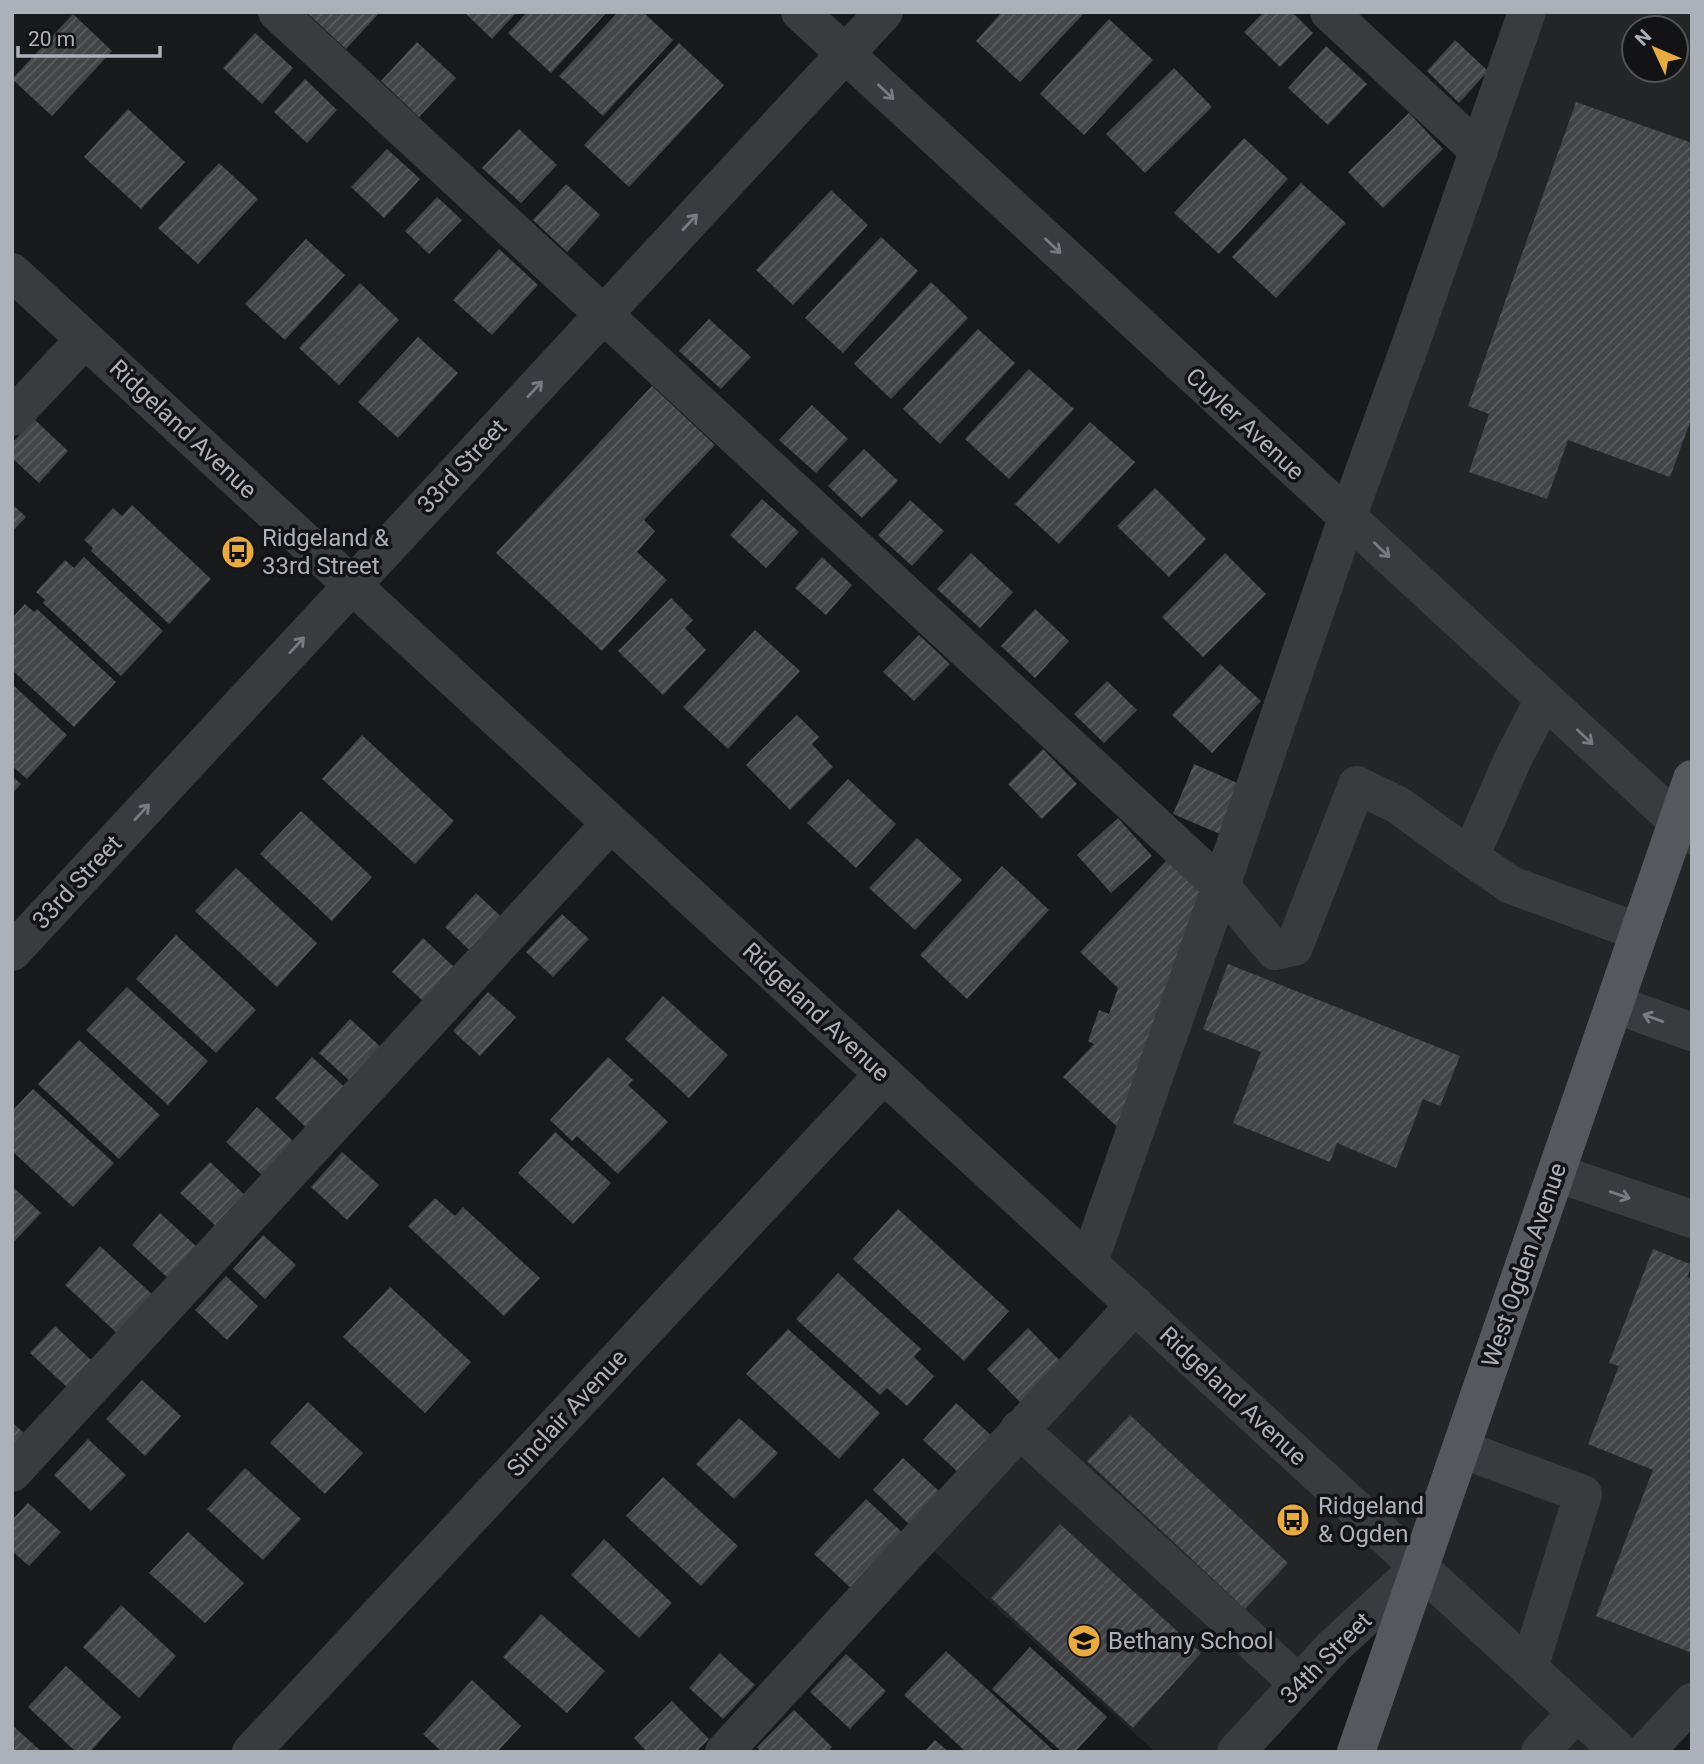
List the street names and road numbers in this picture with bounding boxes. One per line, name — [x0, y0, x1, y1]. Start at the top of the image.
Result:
street label: Ridgeland Avenue — [104, 354, 262, 504]
street label: Cuyler Avenue — [1180, 362, 1310, 486]
street label: 33rd Street — [412, 413, 512, 519]
street label: 33rd Street — [27, 829, 127, 935]
street label: Ridgeland Avenue — [737, 937, 895, 1087]
street label: West Ogden Avenue — [1476, 1159, 1572, 1371]
street label: Ridgeland Avenue — [1154, 1321, 1312, 1471]
street label: Sinclair Avenue — [501, 1344, 633, 1482]
street label: 34th Street — [1275, 1607, 1377, 1709]

